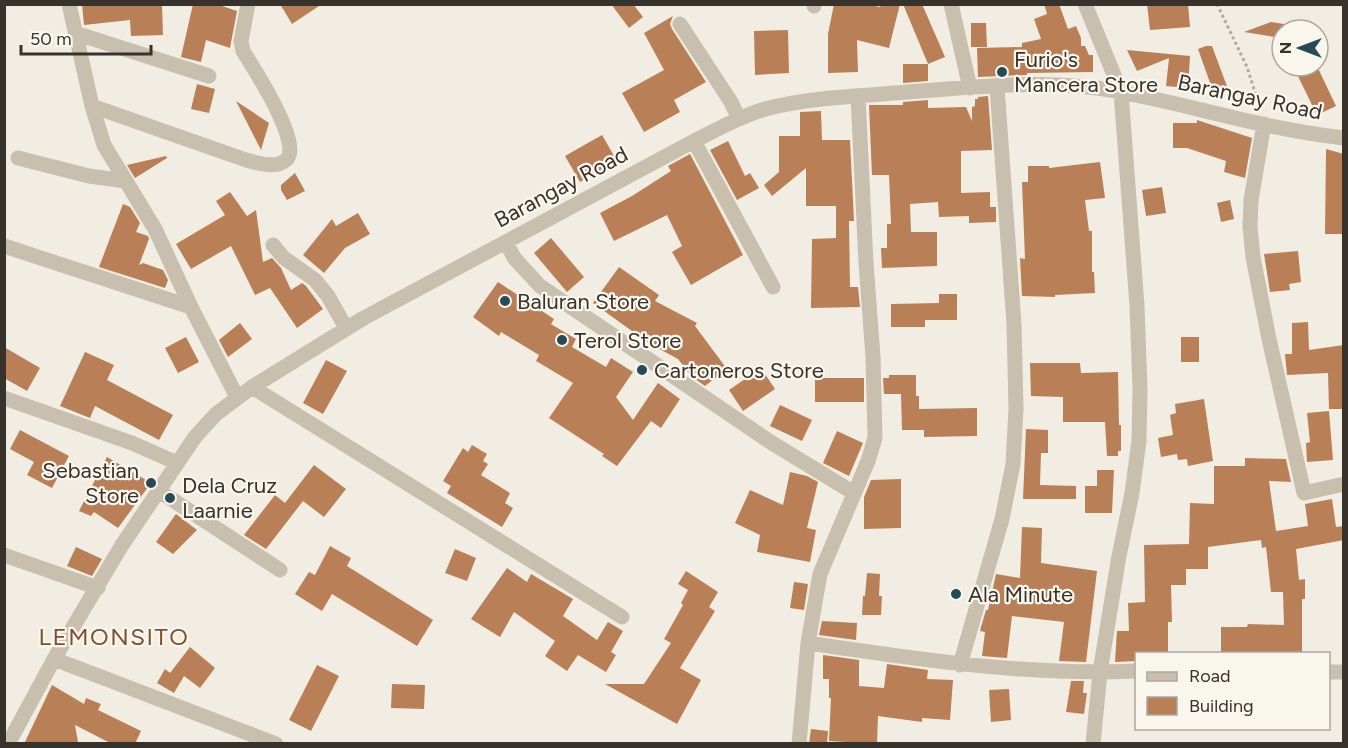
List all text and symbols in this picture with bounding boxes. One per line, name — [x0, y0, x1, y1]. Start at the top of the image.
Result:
scale bar — [21, 18, 152, 56]
north arrow — [1270, 18, 1330, 78]
text: 50 m — [30, 28, 72, 50]
text: N — [1276, 42, 1295, 54]
place label: Furio's Mancera Store — [1014, 46, 1158, 98]
marker: Furio's Mancera Store — [995, 65, 1009, 79]
street label: Barangay Road — [1175, 68, 1325, 126]
street label: Barangay Road — [490, 141, 632, 233]
place label: Baluran Store — [517, 288, 649, 315]
marker: Baluran Store — [498, 294, 512, 308]
place label: Terol Store — [574, 327, 681, 354]
marker: Terol Store — [555, 333, 569, 347]
place label: Cartoneros Store — [654, 357, 824, 384]
marker: Cartoneros Store — [635, 363, 649, 377]
place label: Sebastian Store — [42, 457, 139, 509]
place label: Dela Cruz Laarnie — [182, 472, 277, 524]
marker: Sebastian Store — [144, 476, 158, 490]
marker: Dela Cruz Laarnie — [163, 491, 177, 505]
place label: Ala Minute — [968, 581, 1073, 608]
marker: Ala Minute — [949, 587, 963, 601]
district label: LEMONSITO — [39, 622, 189, 651]
legend — [1135, 652, 1330, 730]
text: Road — [1189, 665, 1230, 687]
text: Building — [1189, 695, 1254, 717]

